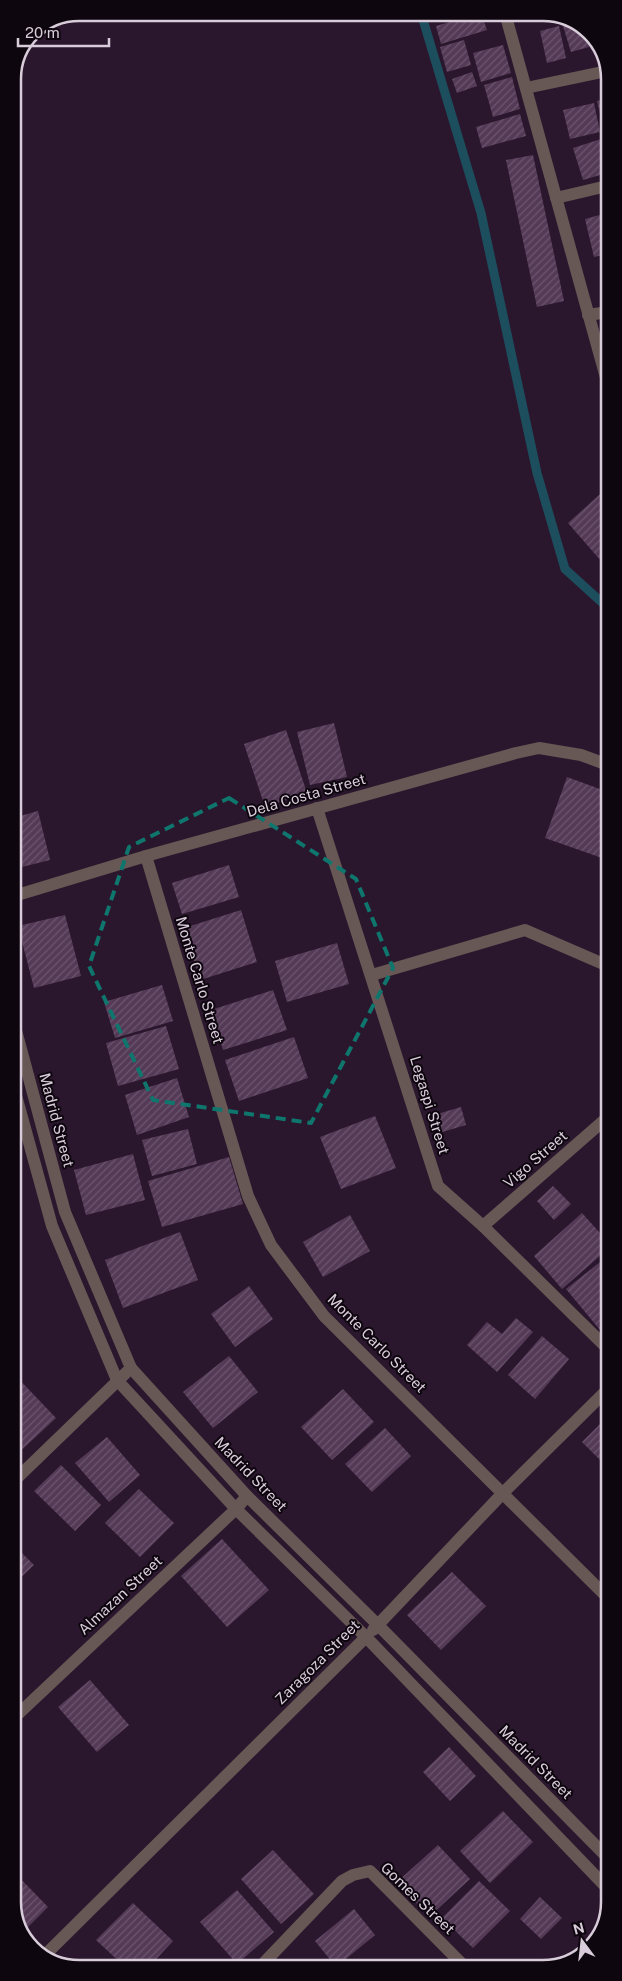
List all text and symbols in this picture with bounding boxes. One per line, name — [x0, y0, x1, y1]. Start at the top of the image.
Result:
scale bar — [18, 15, 109, 47]
text: 20 m — [25, 24, 60, 41]
street label: Dela Costa Street — [245, 770, 368, 820]
street label: Monte Carlo Street — [173, 914, 227, 1046]
street label: Legaspi Street — [407, 1054, 453, 1156]
street label: Madrid Street — [36, 1071, 78, 1169]
street label: Vigo Street — [500, 1127, 570, 1191]
street label: Monte Carlo Street — [324, 1290, 430, 1396]
street label: Madrid Street — [211, 1433, 291, 1515]
street label: Almazan Street — [75, 1552, 165, 1638]
street label: Zaragoza Street — [271, 1616, 363, 1708]
street label: Madrid Street — [496, 1722, 576, 1802]
street label: Gomes Street — [378, 1859, 459, 1938]
north arrow — [557, 1916, 607, 1966]
text: N — [571, 1919, 586, 1938]

